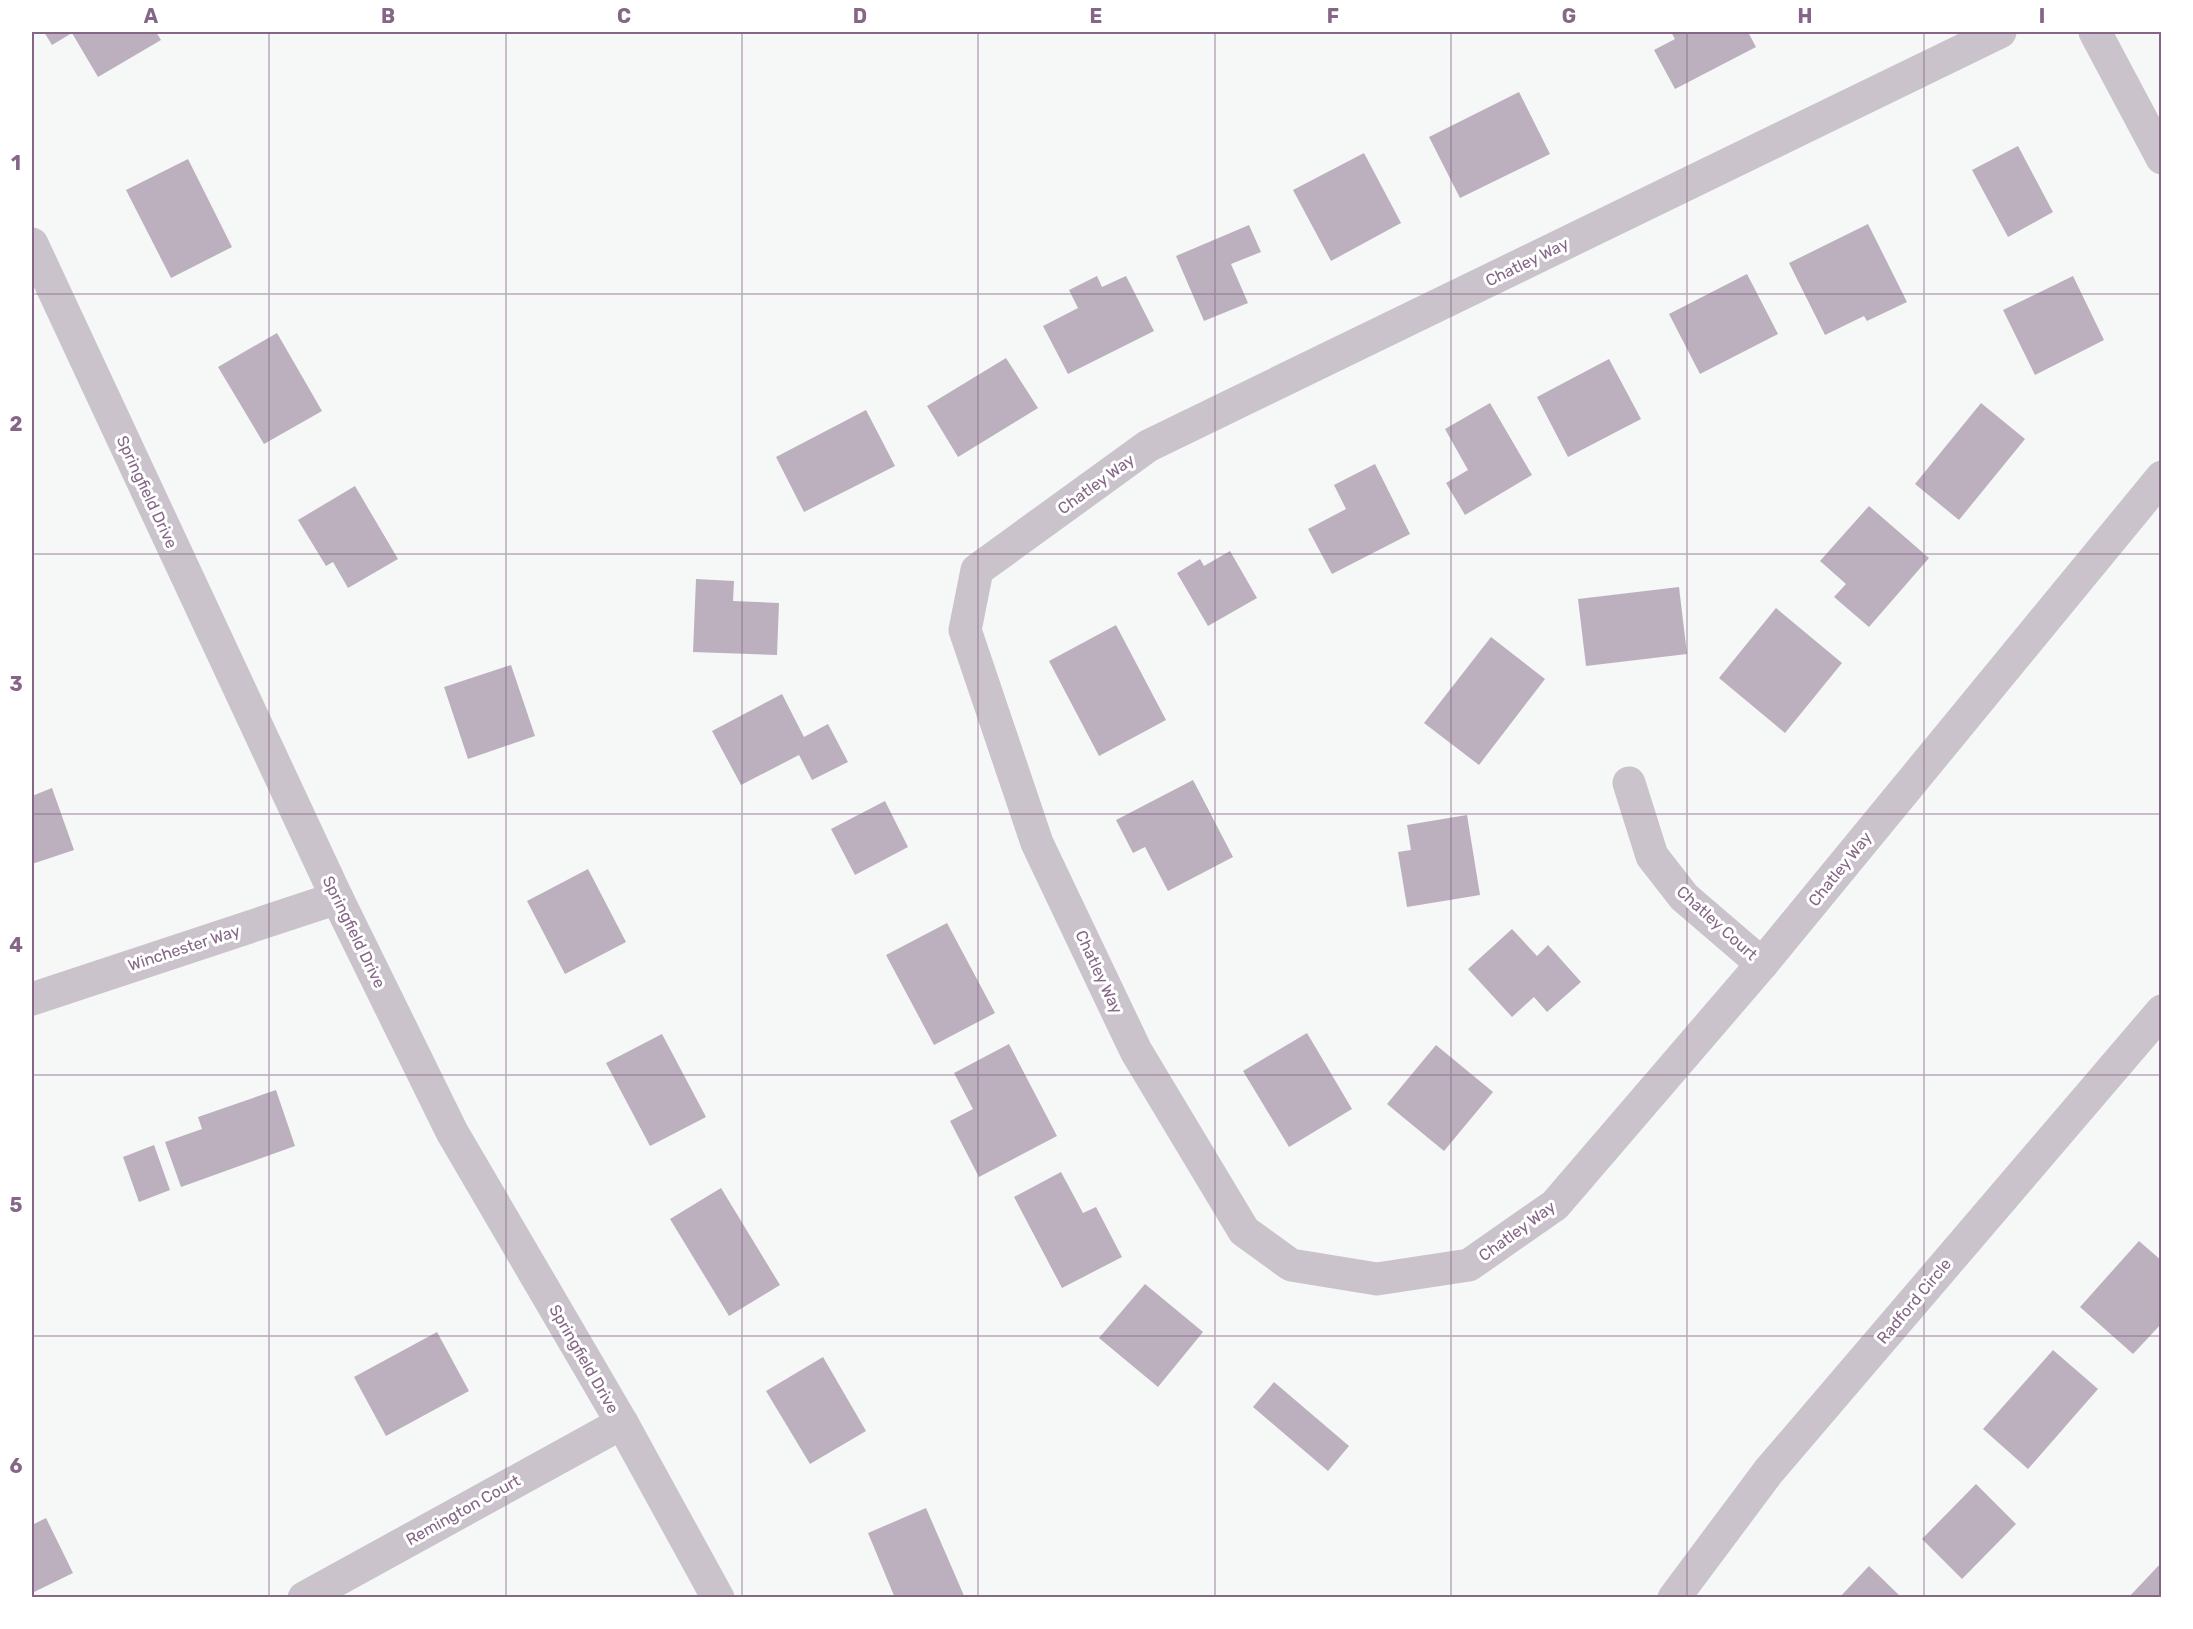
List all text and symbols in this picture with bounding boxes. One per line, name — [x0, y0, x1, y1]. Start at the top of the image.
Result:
text: A — [144, 4, 159, 28]
text: B — [381, 4, 395, 28]
text: C — [617, 4, 631, 28]
text: D — [853, 4, 867, 28]
text: E — [1090, 4, 1102, 28]
text: F — [1327, 4, 1339, 28]
text: G — [1562, 4, 1576, 28]
text: H — [1798, 4, 1812, 28]
text: I — [2039, 4, 2045, 28]
text: 1 — [11, 151, 21, 175]
street label: Chatley Way — [1482, 234, 1572, 290]
text: 2 — [10, 412, 23, 436]
street label: Springfield Drive — [113, 433, 181, 551]
street label: Chatley Way — [1054, 450, 1138, 518]
text: 3 — [9, 672, 23, 696]
street label: Chatley Way — [1804, 828, 1876, 910]
street label: Springfield Drive — [319, 873, 389, 991]
street label: Chatley Court — [1673, 882, 1761, 964]
street label: Winchester Way — [126, 921, 243, 975]
street label: Chatley Way — [1071, 927, 1127, 1017]
text: 4 — [9, 933, 23, 957]
text: 5 — [10, 1193, 23, 1217]
street label: Chatley Way — [1475, 1197, 1559, 1265]
street label: Radford Circle — [1873, 1254, 1955, 1348]
street label: Springfield Drive — [545, 1301, 623, 1417]
text: 6 — [9, 1454, 23, 1478]
street label: Remington Court — [403, 1471, 523, 1549]

